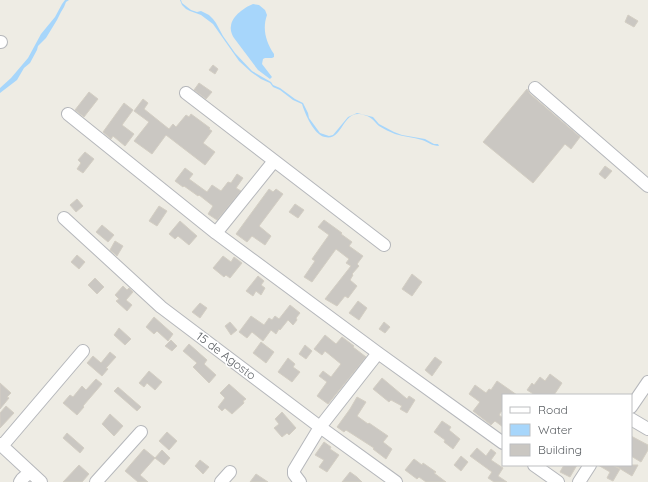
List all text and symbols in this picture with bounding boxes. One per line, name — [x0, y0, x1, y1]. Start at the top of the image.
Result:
street label: 15 de Agosto — [194, 328, 259, 383]
legend — [502, 394, 632, 466]
text: Road — [538, 402, 568, 417]
text: Water — [538, 422, 573, 437]
text: Building — [538, 442, 582, 457]

